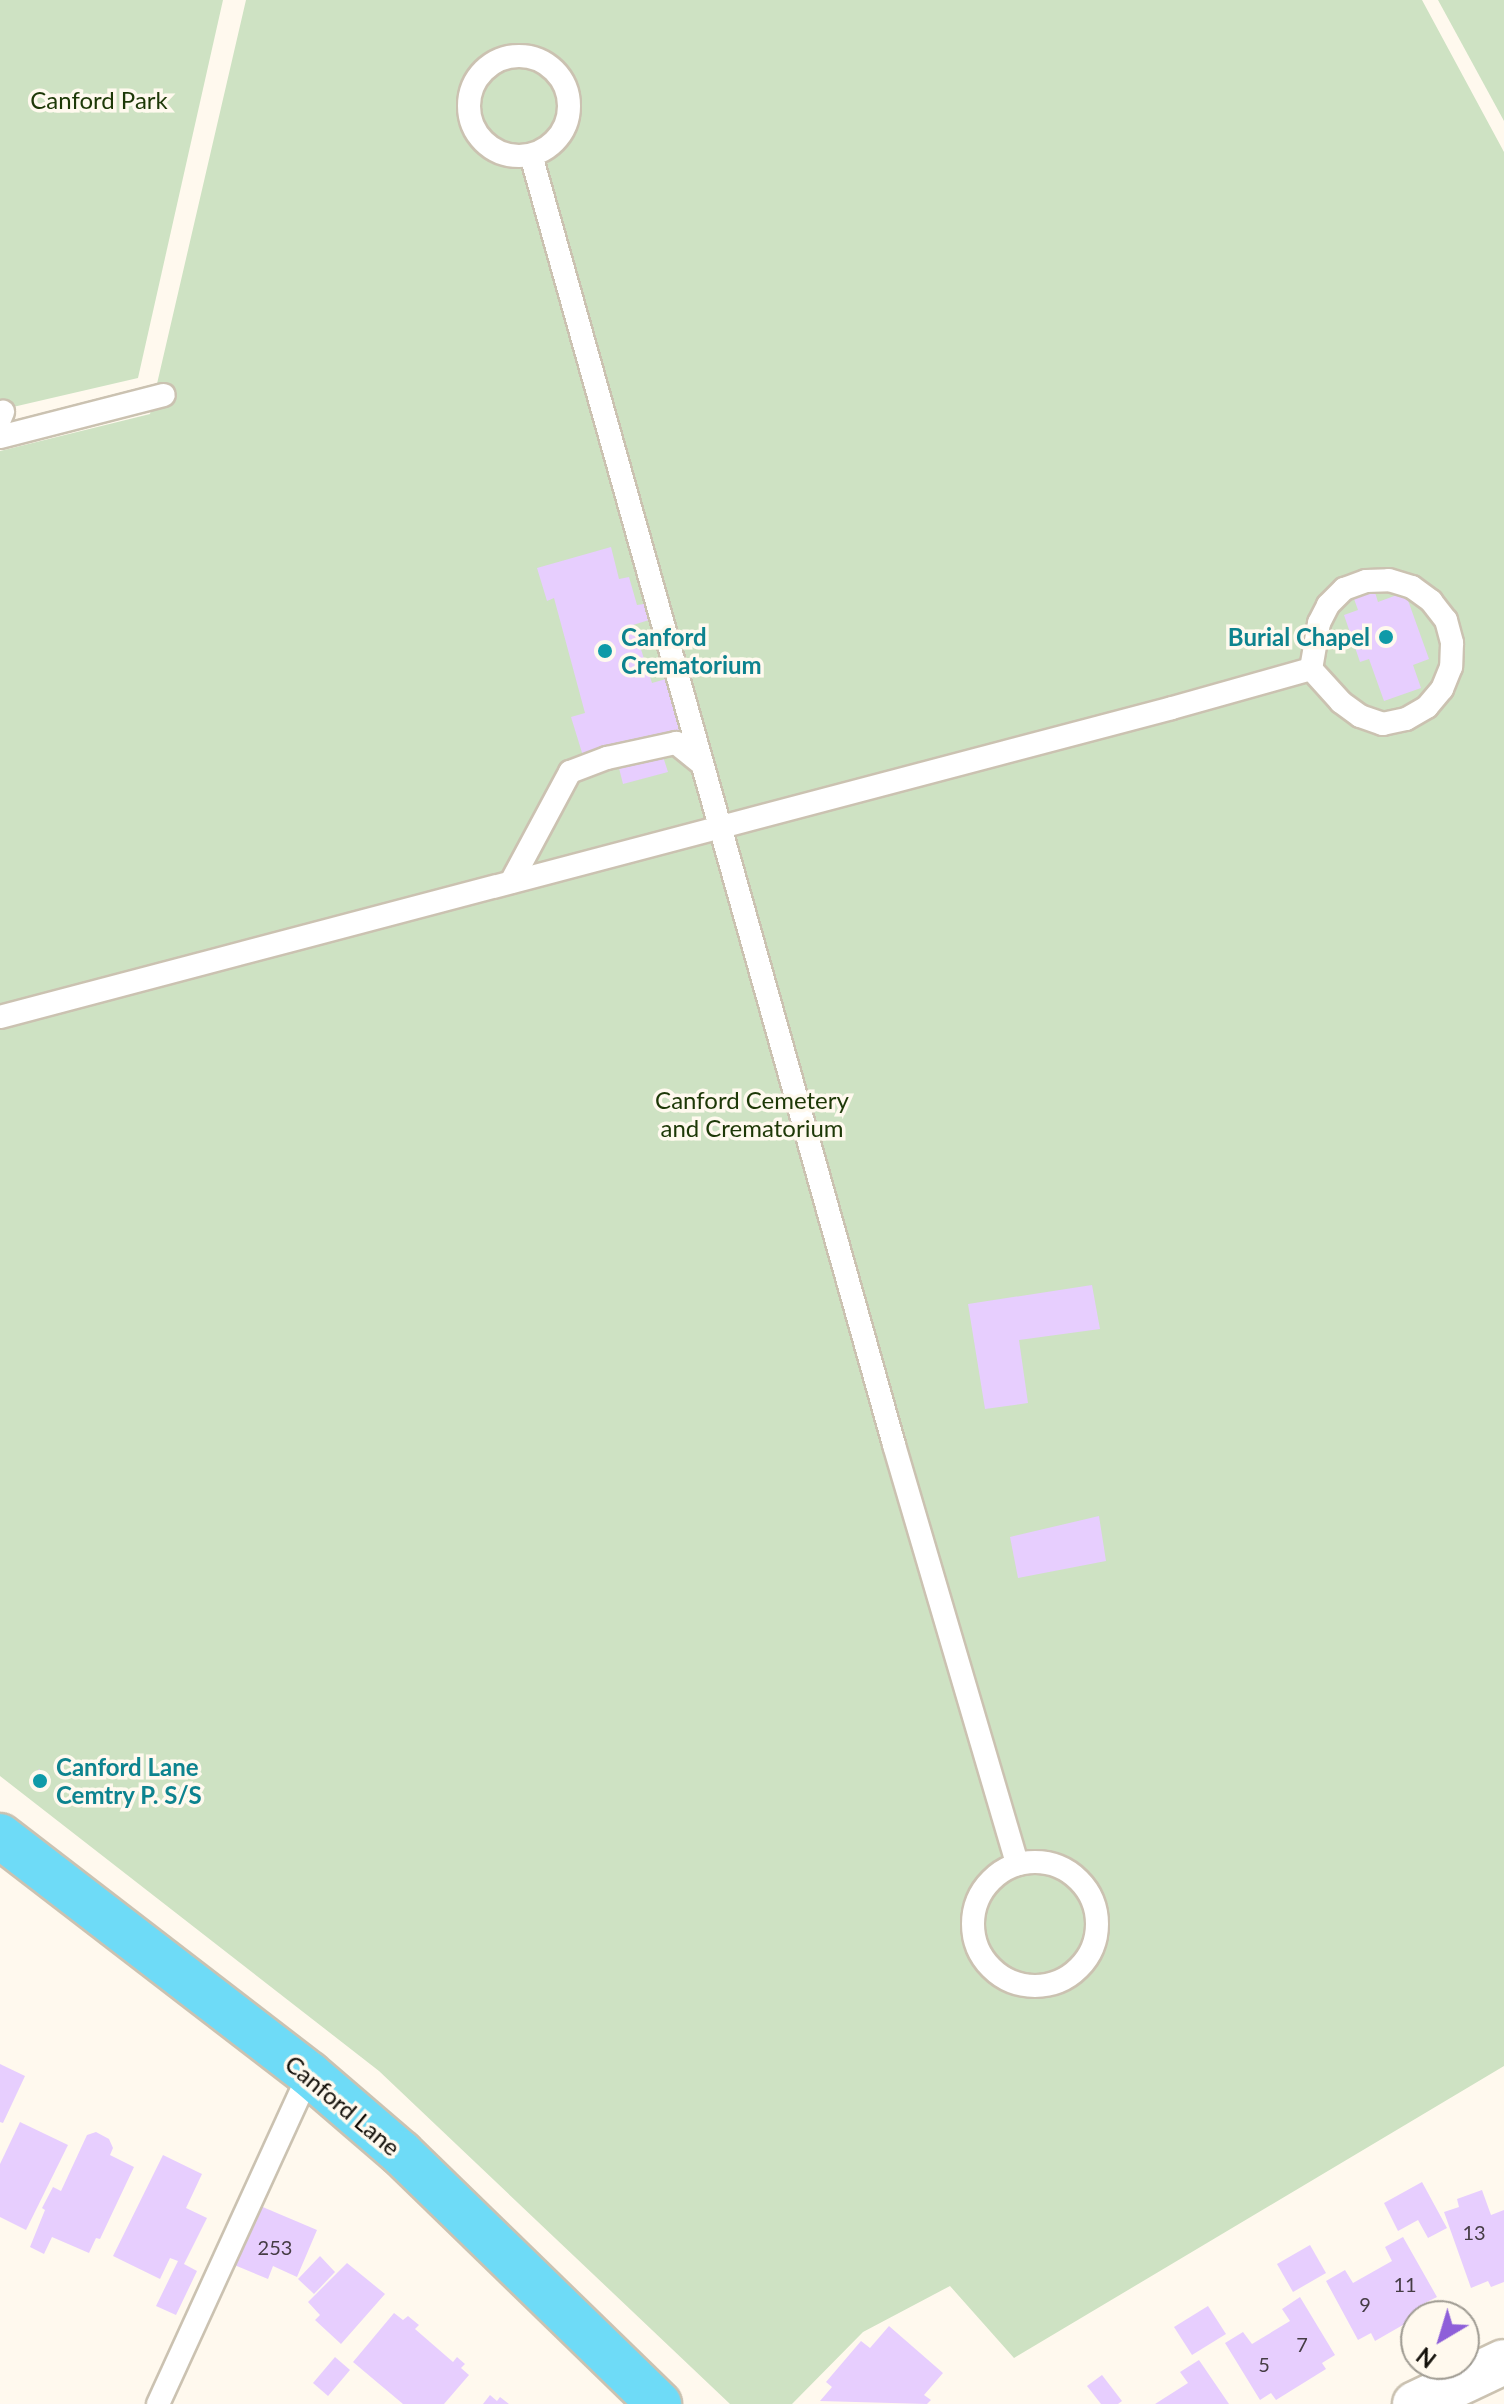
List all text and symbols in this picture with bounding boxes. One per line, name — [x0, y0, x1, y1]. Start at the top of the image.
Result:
park label: Canford Park — [30, 86, 168, 114]
place label: Canford Crematorium — [621, 623, 762, 679]
place label: Burial Chapel — [1228, 623, 1370, 651]
marker: Burial Chapel — [1377, 628, 1395, 646]
marker: Canford Crematorium — [596, 642, 614, 660]
park label: Canford Cemetery and Crematorium — [655, 1086, 849, 1142]
place label: Canford Lane Cemtry P. S/S — [56, 1753, 202, 1809]
marker: Canford Lane Cemtry P. S/S — [31, 1772, 49, 1790]
street label: Canford Lane — [280, 2049, 406, 2161]
house number: 13 — [1462, 2220, 1486, 2244]
house number: 253 — [258, 2235, 292, 2259]
house number: 11 — [1393, 2272, 1417, 2296]
house number: 9 — [1359, 2292, 1371, 2316]
north arrow — [1400, 2300, 1480, 2380]
house number: 7 — [1296, 2332, 1308, 2356]
text: N — [1411, 2342, 1441, 2374]
house number: 5 — [1258, 2352, 1270, 2376]

